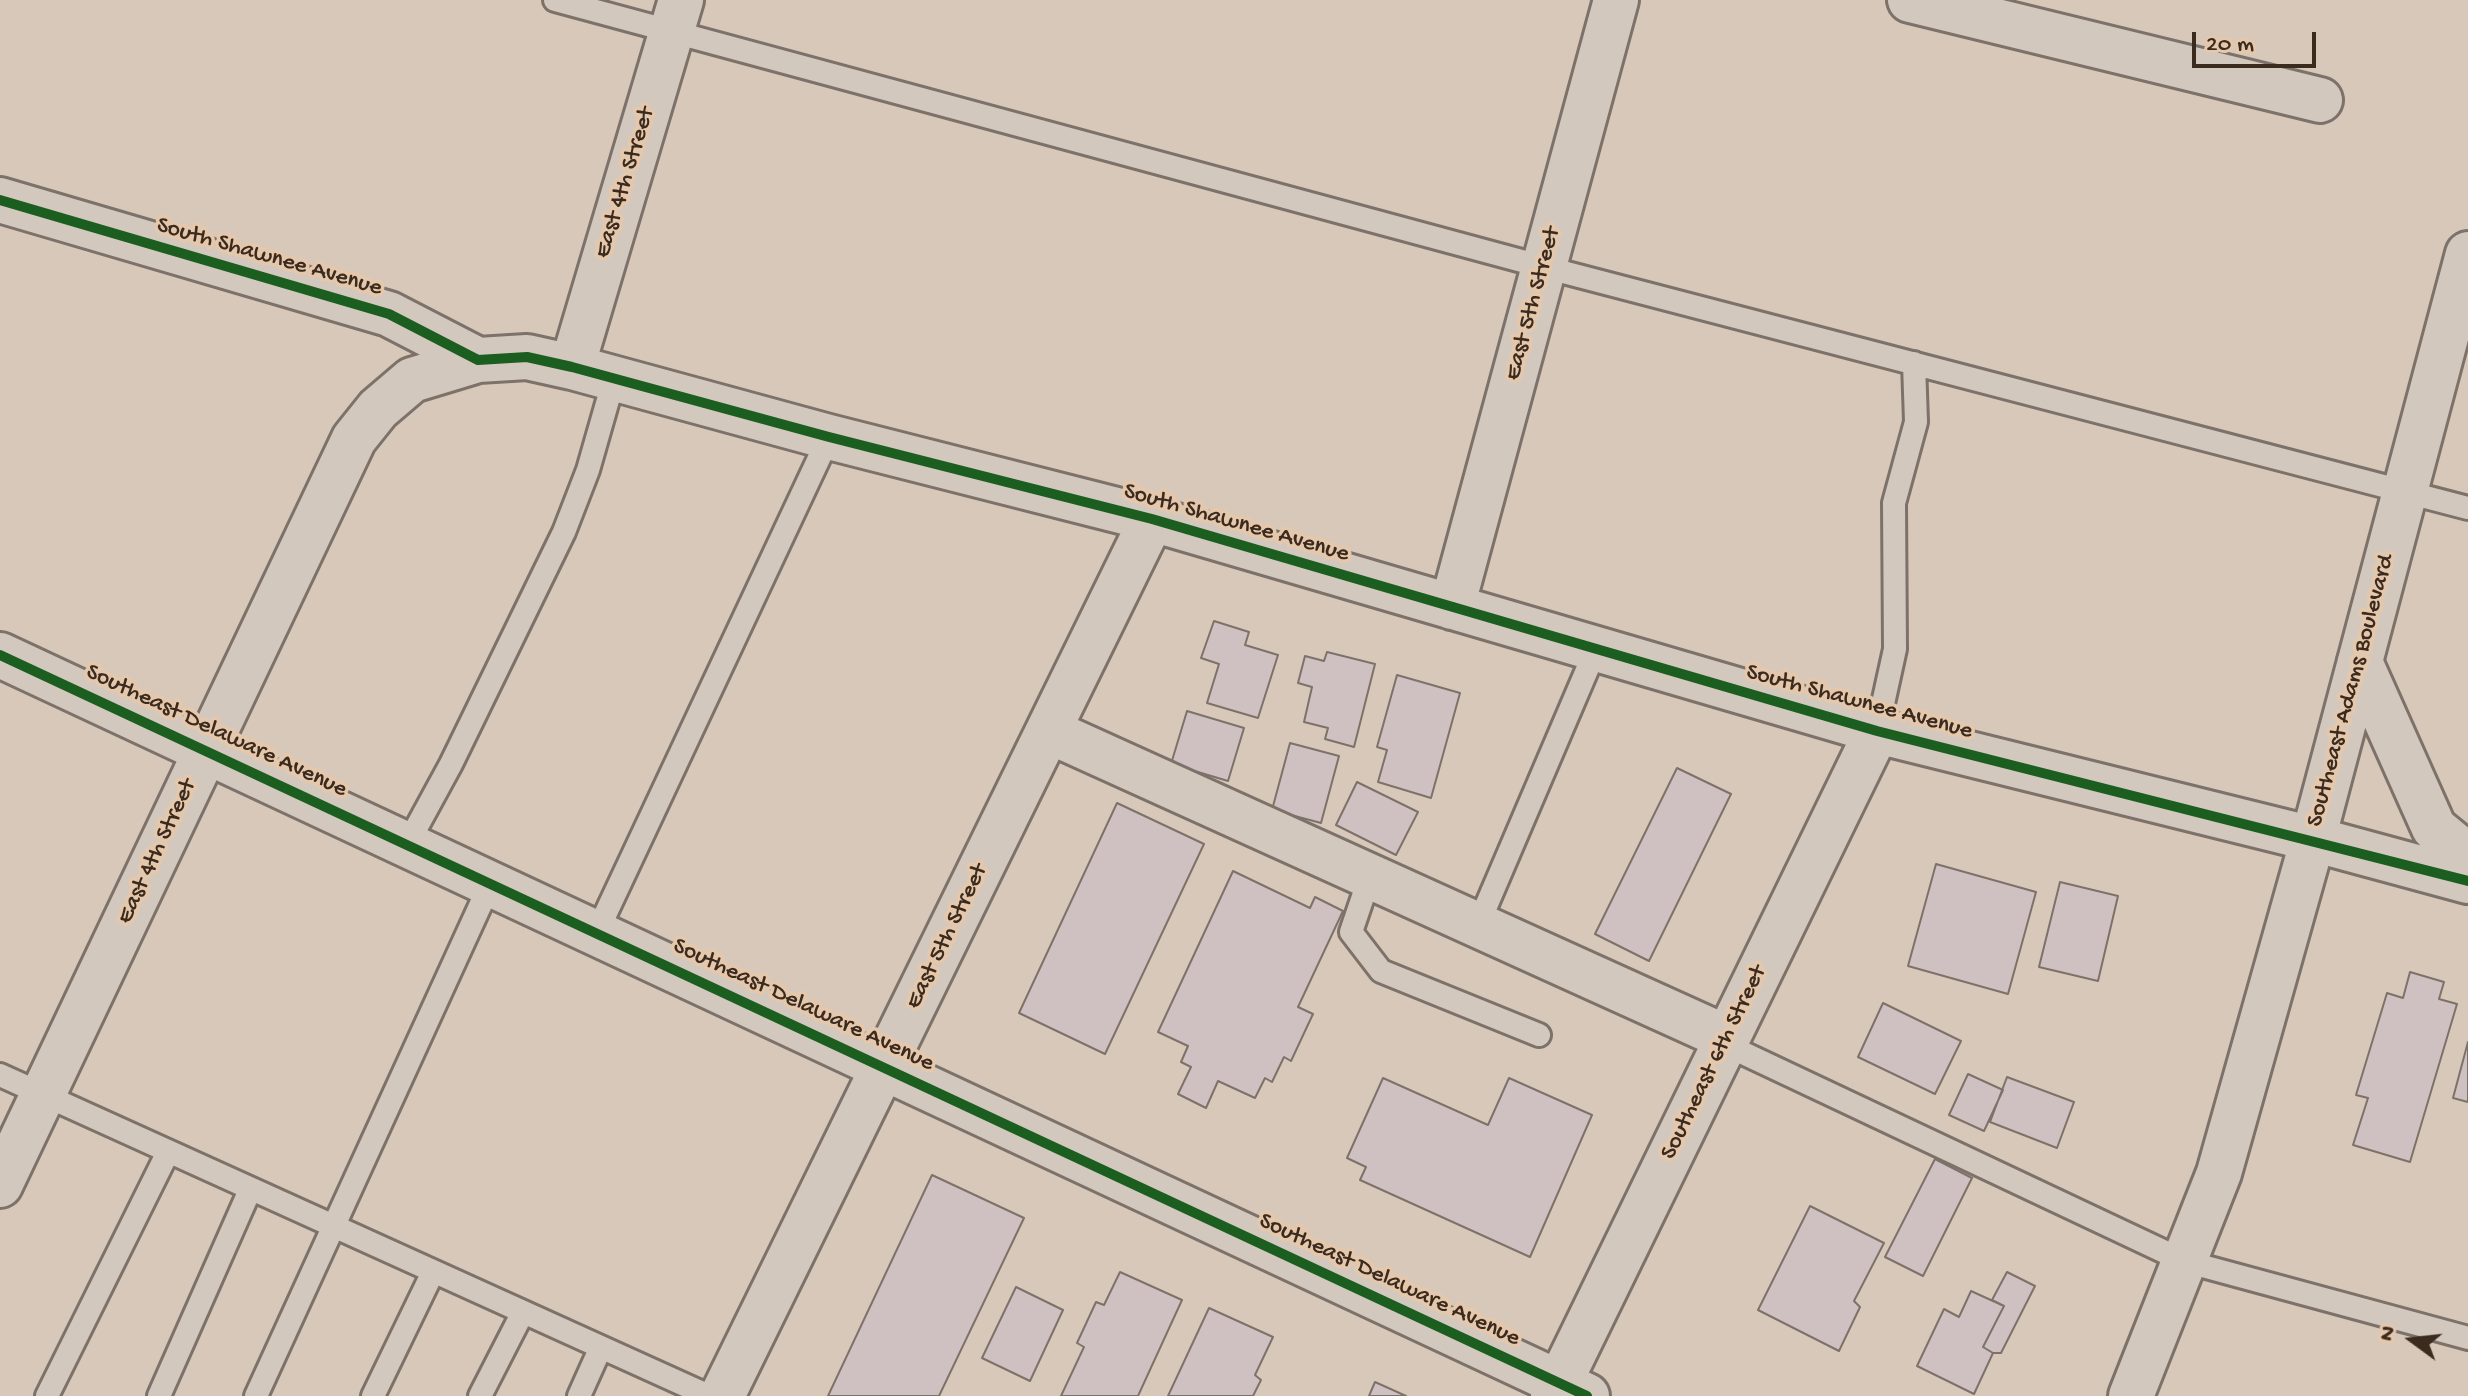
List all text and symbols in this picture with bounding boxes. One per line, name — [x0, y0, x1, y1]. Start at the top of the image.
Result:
scale bar — [2196, 16, 2320, 66]
text: 20 m — [2206, 31, 2254, 60]
street label: East 4th Street — [589, 104, 663, 262]
street label: South Shawnee Avenue — [153, 212, 385, 304]
street label: East 5th Street — [1500, 224, 1568, 384]
street label: South Shawnee Avenue — [1120, 478, 1352, 570]
street label: Southeast Adams Boulevard — [2302, 552, 2402, 830]
street label: Southeast Delaware Avenue — [81, 659, 351, 805]
street label: South Shawnee Avenue — [1743, 659, 1975, 747]
street label: East 4th Street — [112, 775, 204, 929]
street label: East 5th Street — [901, 860, 995, 1014]
street label: Southeast Delaware Avenue — [668, 933, 938, 1079]
street label: Southeast 6th Street — [1656, 961, 1774, 1165]
street label: Southeast Delaware Avenue — [1254, 1208, 1524, 1354]
north arrow — [2372, 1300, 2452, 1380]
text: N — [2374, 1323, 2403, 1344]

